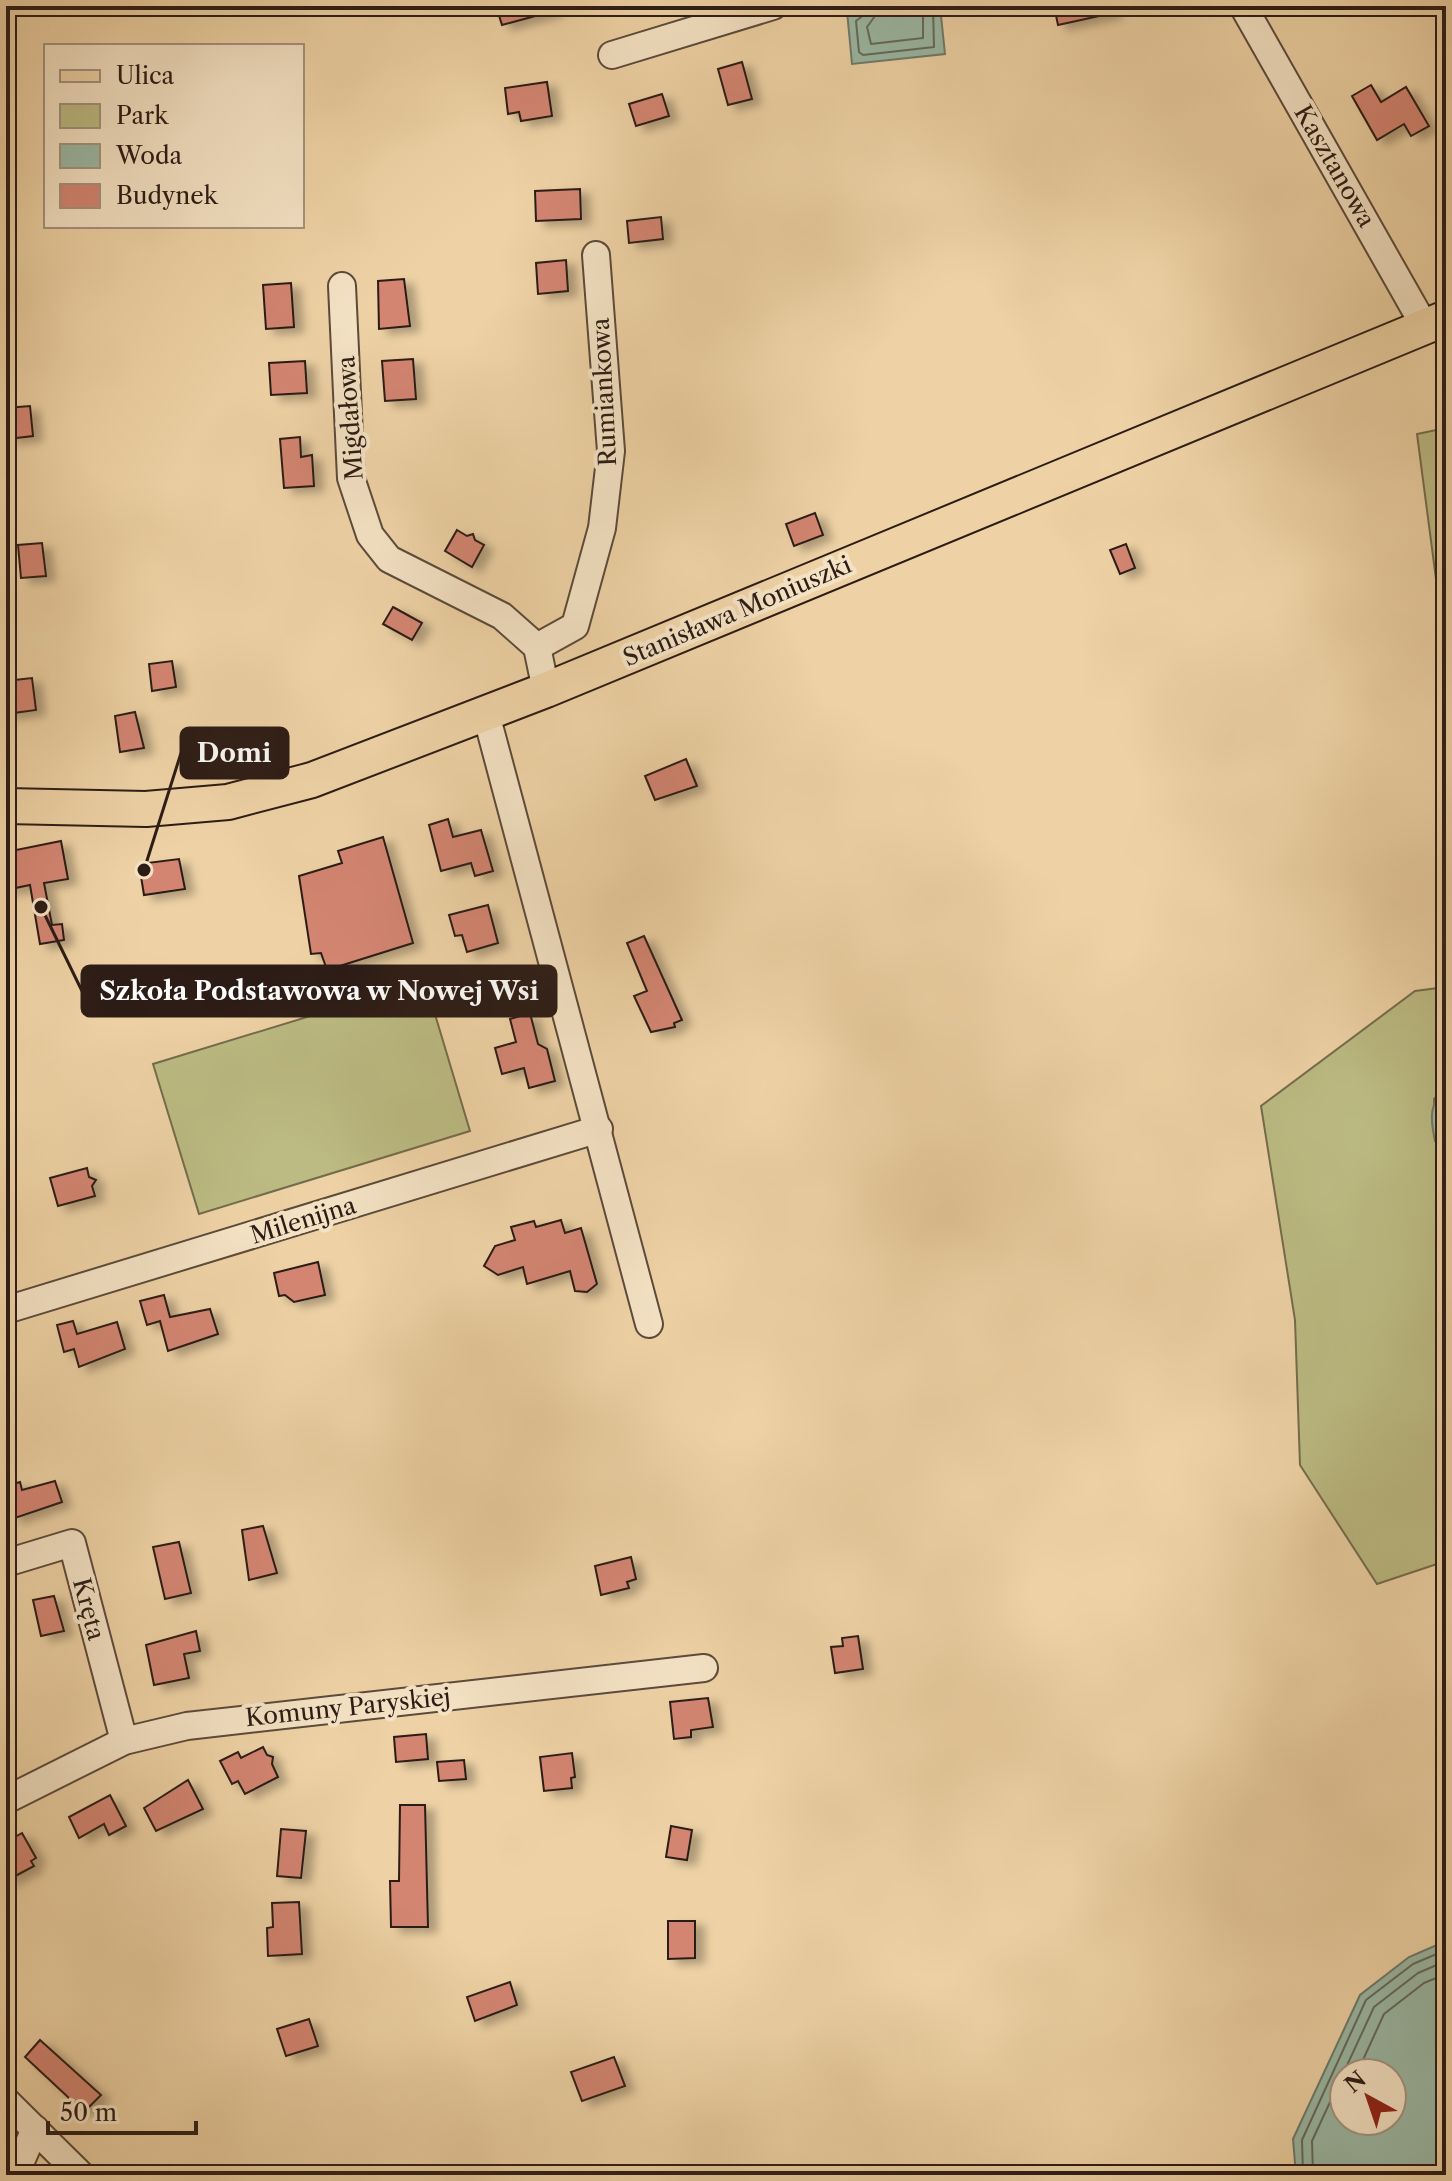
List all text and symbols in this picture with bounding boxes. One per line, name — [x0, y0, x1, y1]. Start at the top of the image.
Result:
legend — [44, 44, 304, 228]
text: Ulica — [116, 61, 175, 90]
street label: Kasztanowa — [1288, 100, 1382, 233]
text: Park — [116, 101, 169, 130]
text: Woda — [115, 141, 183, 170]
text: Budynek — [116, 181, 219, 210]
street label: Rumiankowa — [586, 317, 622, 467]
street label: Migdałowa — [331, 355, 369, 481]
street label: Stanisława Moniuszki — [619, 550, 855, 672]
callout: Domi — [181, 728, 288, 778]
text: Domi — [197, 737, 271, 769]
callout: Szkoła Podstawowa w Nowej Wsi — [82, 966, 556, 1016]
text: Szkoła Podstawowa w Nowej Wsi — [99, 975, 539, 1007]
street label: Milenijna — [247, 1190, 360, 1250]
street label: Kręta — [67, 1575, 111, 1644]
street label: Komuny Paryskiej — [244, 1682, 452, 1732]
north arrow — [1328, 2057, 1408, 2137]
text: N — [1339, 2066, 1371, 2099]
scale bar — [48, 2085, 196, 2135]
text: 50 m — [60, 2098, 117, 2127]

